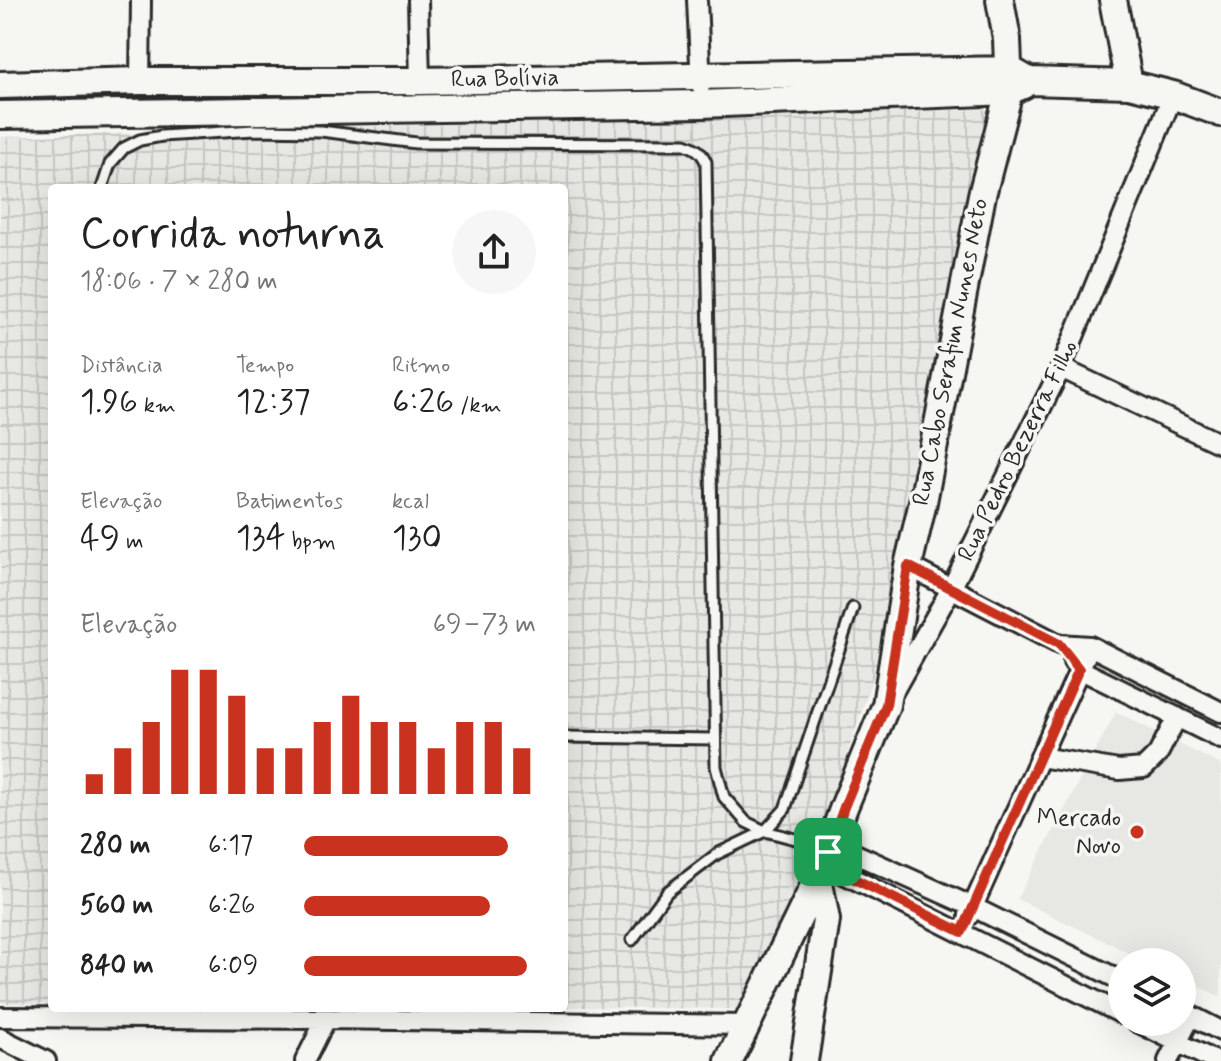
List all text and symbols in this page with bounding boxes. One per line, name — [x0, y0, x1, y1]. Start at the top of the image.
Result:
street label: Rua Bolívia — [451, 63, 559, 95]
street label: Rua Cabo Serafim Nunes Neto — [906, 196, 996, 508]
text: Corrida noturna — [80, 206, 385, 264]
button: share — [452, 210, 536, 294]
text: 18:06 · 7 × 280 m — [80, 265, 278, 299]
street label: Rua Pedro Bezerra Filho — [951, 335, 1085, 567]
text: Distância — [80, 352, 163, 380]
text: Tempo — [236, 352, 294, 380]
text: Ritmo — [392, 352, 450, 380]
text: 1.96 — [80, 380, 138, 425]
text: 12:37 — [236, 380, 311, 425]
text: 6:26 — [392, 380, 454, 425]
text: km — [138, 392, 176, 420]
text: /km — [454, 392, 502, 420]
text: Elevação — [80, 488, 162, 516]
text: Batimentos — [236, 488, 343, 516]
text: kcal — [392, 488, 429, 516]
text: 49 — [80, 516, 120, 561]
text: 134 — [236, 516, 286, 561]
text: 130 — [392, 516, 442, 561]
text: m — [120, 528, 144, 556]
text: bpm — [286, 528, 336, 556]
text: Elevação — [80, 608, 177, 642]
text: 69–73 m — [433, 608, 536, 642]
place label: Mercado Novo — [1037, 803, 1121, 862]
pin — [794, 818, 862, 886]
marker: Mercado Novo — [1128, 823, 1146, 841]
text: 280 m — [80, 829, 150, 863]
text: 6:17 — [208, 829, 253, 863]
icon: arrive — [806, 830, 850, 874]
text: 560 m — [80, 889, 153, 923]
text: 6:26 — [208, 889, 255, 923]
map controls — [1108, 948, 1196, 1036]
button: layers — [1108, 948, 1196, 1036]
text: 840 m — [80, 949, 154, 983]
text: 6:09 — [208, 949, 258, 983]

